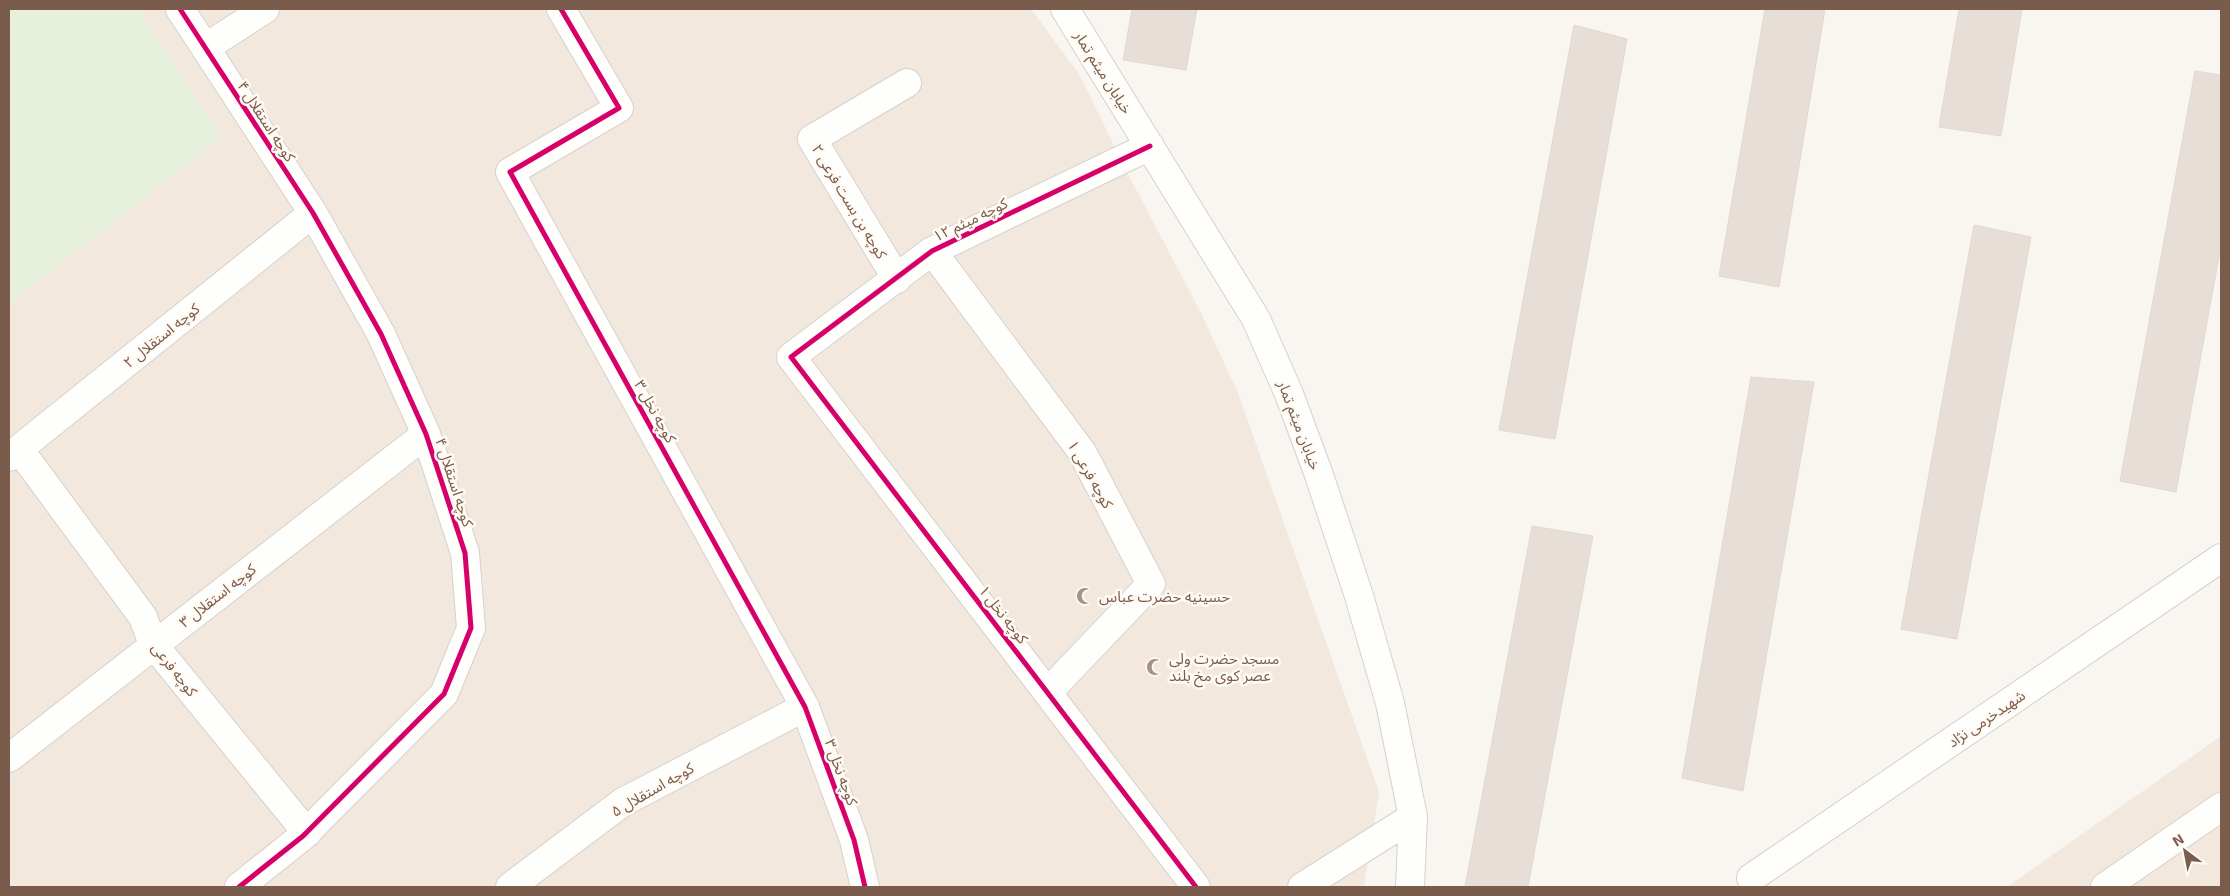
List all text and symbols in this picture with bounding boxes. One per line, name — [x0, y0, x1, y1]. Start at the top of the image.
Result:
street label: خیابان میثم تمار — [1068, 26, 1137, 119]
street label: کوچه استقلال ۴ — [233, 77, 300, 166]
street label: کوچه بن بست فرعی ۲ — [807, 140, 892, 263]
street label: کوچه میثم ۱۲ — [930, 193, 1012, 247]
street label: کوچه استقلال ۲ — [119, 298, 205, 373]
street label: کوچه نخل ۳ — [630, 376, 681, 447]
street label: خیابان میثم تمار — [1271, 377, 1325, 474]
street label: کوچه استقلال ۴ — [430, 435, 478, 530]
street label: کوچه فرعی ۱ — [1063, 437, 1118, 513]
street label: کوچه استقلال ۳ — [175, 559, 261, 632]
street label: کوچه نخل ۱ — [974, 581, 1033, 649]
mosque icon: حسینیه حضرت عباس — [1075, 586, 1095, 606]
place label: حسینیه حضرت عباس — [1099, 587, 1230, 606]
street label: کوچه فرعی — [147, 638, 202, 701]
place label: مسجد حضرت ولی عصر کوی مخ بلند — [1169, 649, 1279, 688]
mosque icon: مسجد حضرت ولی عصر کوی مخ بلند — [1145, 657, 1165, 677]
street label: شهیدخرمی نژاد — [1944, 685, 2029, 751]
street label: کوچه نخل ۳ — [820, 736, 863, 809]
street label: کوچه استقلال ۵ — [607, 758, 698, 822]
north arrow — [2160, 826, 2210, 876]
text: N — [2169, 830, 2187, 849]

